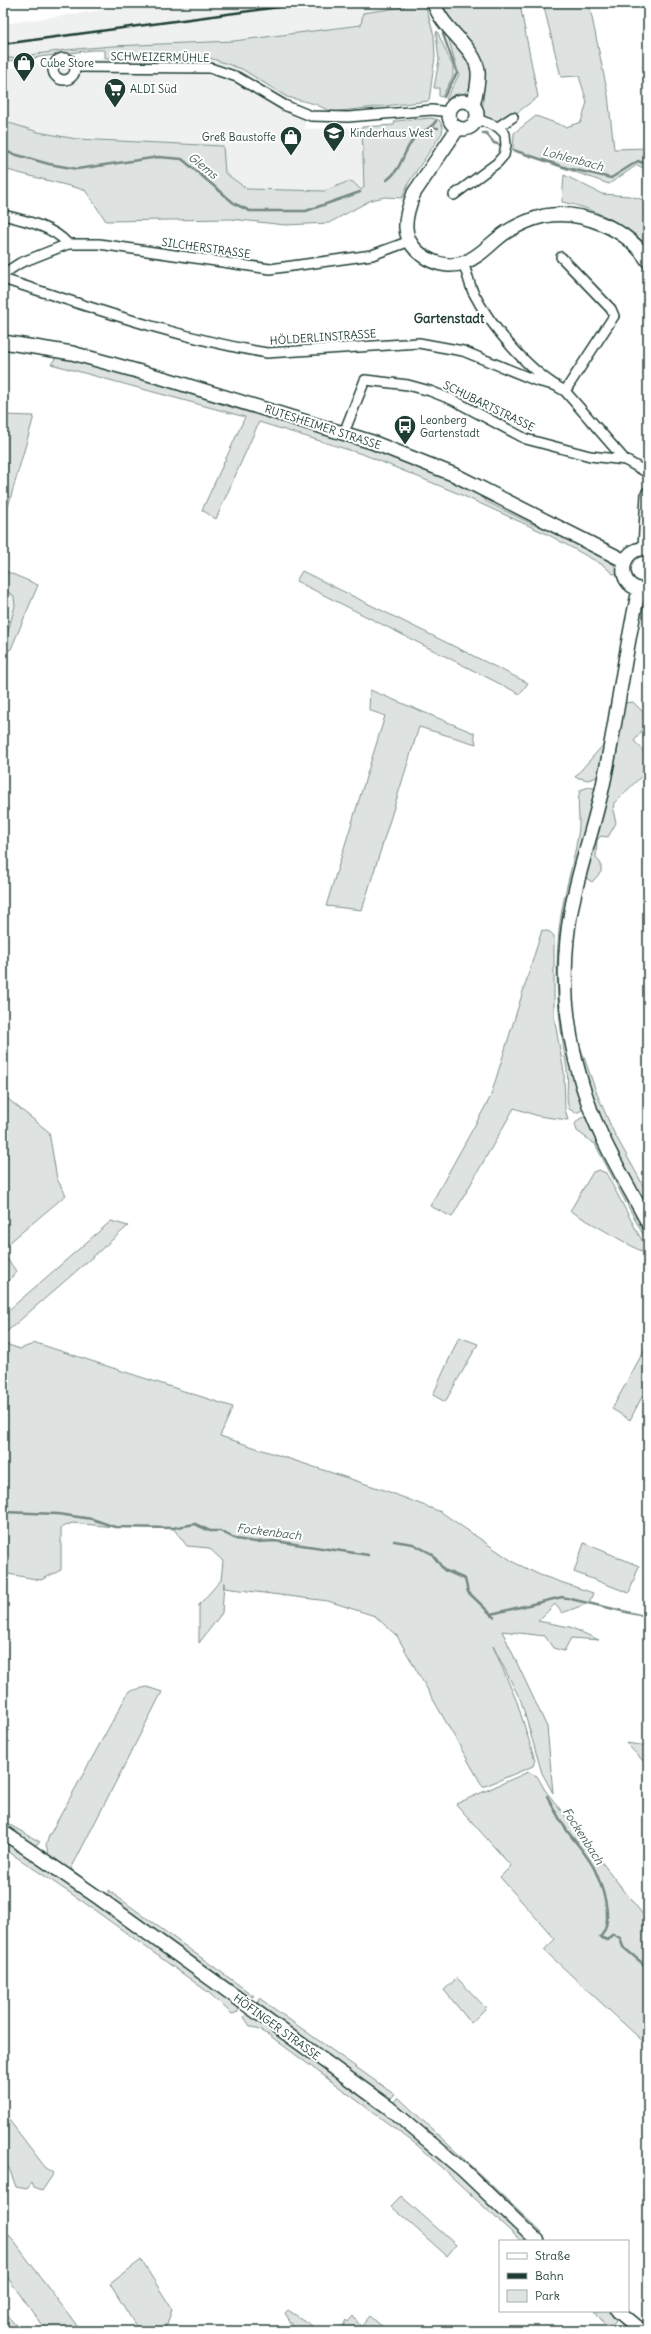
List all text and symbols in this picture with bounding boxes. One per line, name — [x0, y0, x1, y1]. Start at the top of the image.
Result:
street label: SCHWEIZERMÜHLE — [110, 48, 210, 65]
shop icon: Cube Store — [11, 50, 37, 83]
place label: Cube Store — [40, 56, 94, 70]
supermarket icon: ALDI Süd — [102, 76, 128, 109]
place label: ALDI Süd — [130, 82, 178, 96]
school or university icon: Kinderhaus West — [321, 120, 347, 153]
shop icon: Greß Baustoffe — [278, 124, 304, 157]
place label: Kinderhaus West — [350, 126, 434, 140]
place label: Greß Baustoffe — [202, 130, 276, 144]
water label: Lohlenbach — [541, 143, 606, 174]
water label: Glems — [185, 149, 222, 183]
street label: SILCHERSTRASSE — [161, 235, 251, 261]
district label: Gartenstadt — [414, 310, 485, 327]
street label: HÖLDERLINSTRASSE — [269, 325, 377, 348]
street label: SCHUBARTSTRASSE — [441, 378, 537, 434]
street label: RUTESHEIMER STRASSE — [263, 402, 383, 452]
bus stop icon: Leonberg Gartenstadt — [392, 413, 418, 446]
place label: Leonberg Gartenstadt — [420, 413, 480, 440]
water label: Fockenbach — [236, 1520, 303, 1543]
water label: Fockenbach — [559, 1804, 608, 1868]
street label: HÖFINGER STRASSE — [231, 1990, 324, 2063]
legend — [499, 2240, 629, 2312]
text: Straße — [535, 2248, 570, 2263]
text: Bahn — [535, 2268, 564, 2283]
text: Park — [535, 2288, 560, 2303]

